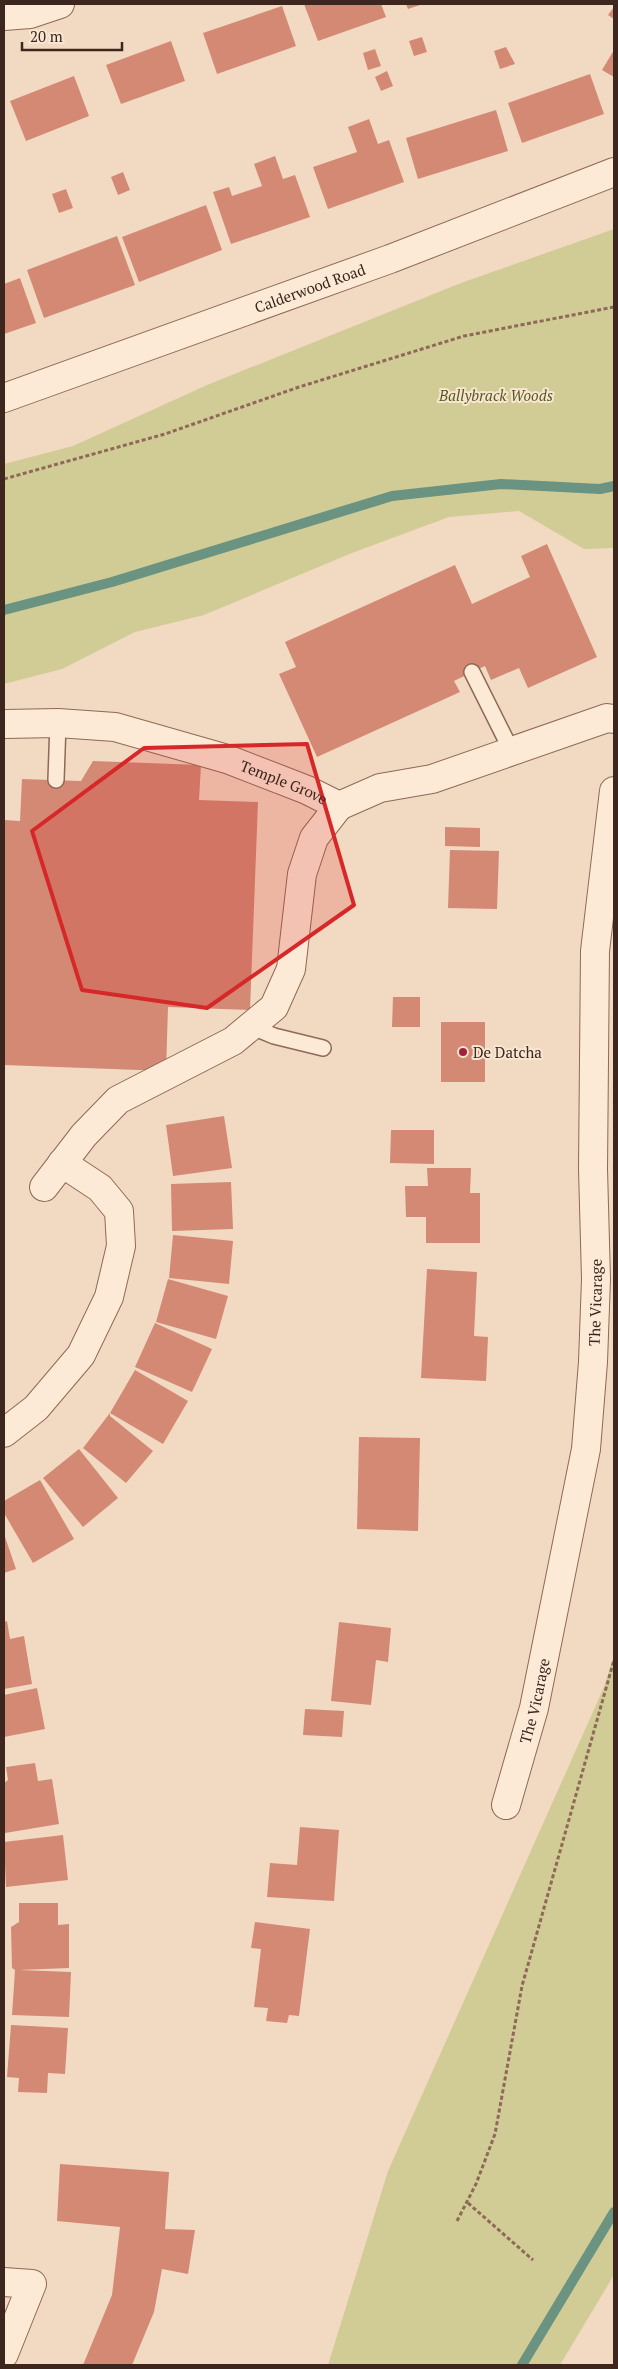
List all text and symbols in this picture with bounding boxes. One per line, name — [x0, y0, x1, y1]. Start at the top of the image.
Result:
scale bar — [22, 20, 122, 52]
text: 20 m — [30, 26, 63, 46]
street label: Calderwood Road — [252, 259, 368, 317]
park label: Ballybrack Woods — [438, 385, 553, 405]
street label: Temple Grove — [238, 755, 331, 809]
place label: De Datcha — [473, 1042, 542, 1062]
marker: De Datcha — [457, 1046, 469, 1058]
street label: The Vicarage — [584, 1259, 606, 1346]
street label: The Vicarage — [514, 1656, 554, 1746]

